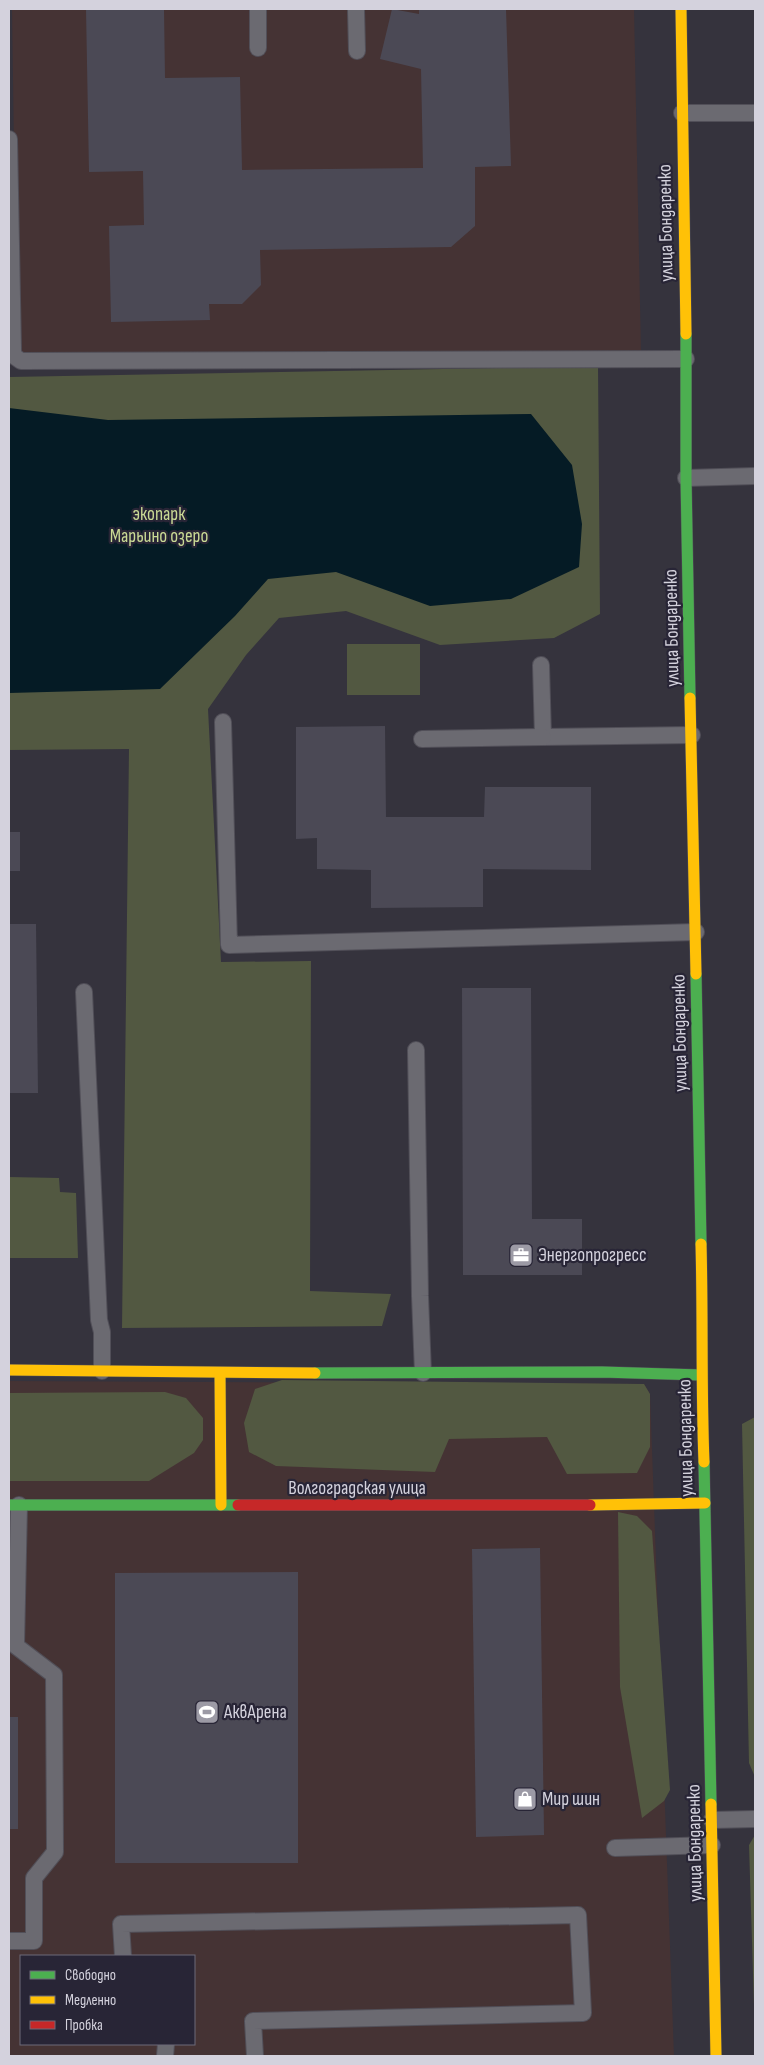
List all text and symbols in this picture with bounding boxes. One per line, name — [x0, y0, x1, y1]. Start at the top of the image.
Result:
street label: улица Бондаренко — [653, 164, 679, 282]
park label: экопарк Марьино озеро — [110, 503, 208, 548]
street label: улица Бондаренко — [659, 569, 685, 687]
street label: улица Бондаренко — [667, 974, 693, 1092]
office icon: Энергопрогресс — [508, 1242, 534, 1268]
place label: Энергопрогресс — [538, 1244, 647, 1267]
street label: улица Бондаренко — [673, 1379, 699, 1497]
street label: Волгоградская улица — [288, 1477, 426, 1500]
sports icon: АквАрена — [194, 1699, 220, 1725]
place label: АквАрена — [223, 1701, 287, 1724]
street label: улица Бондаренко — [682, 1784, 708, 1902]
shop icon: Мир шин — [512, 1786, 538, 1812]
place label: Мир шин — [542, 1788, 600, 1811]
legend — [20, 1955, 195, 2045]
text: Свободно — [65, 1966, 116, 1985]
text: Медленно — [65, 1991, 116, 2010]
text: Пробка — [65, 2016, 103, 2035]

